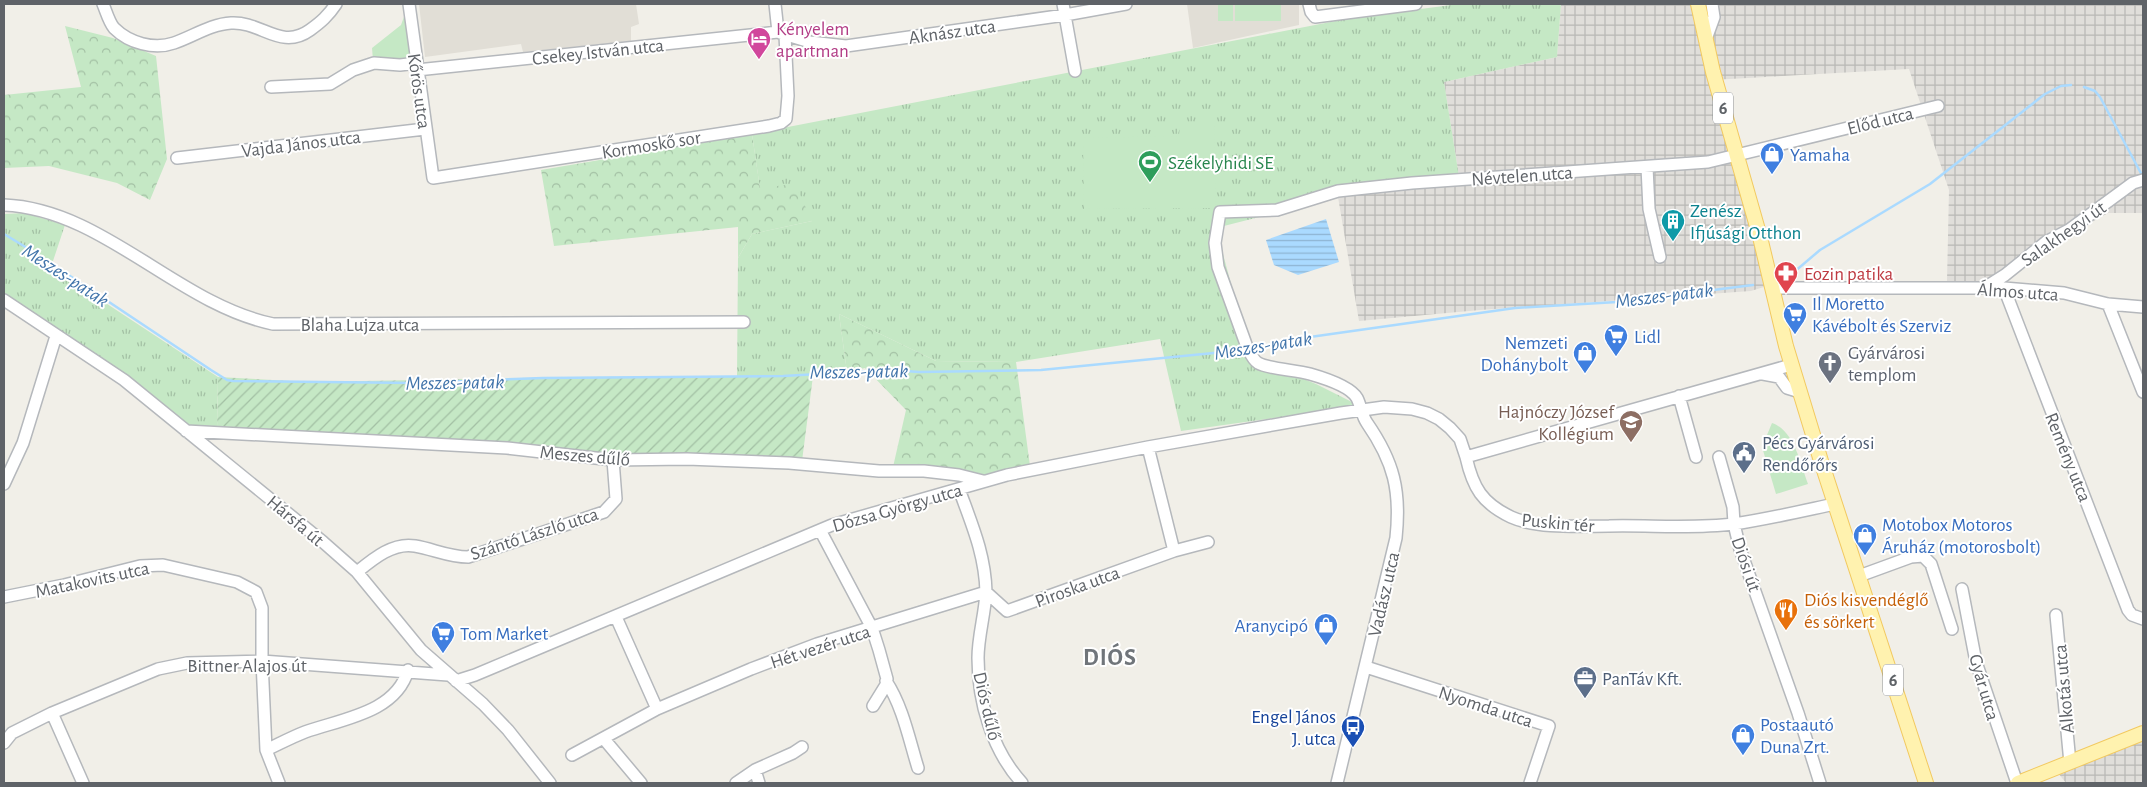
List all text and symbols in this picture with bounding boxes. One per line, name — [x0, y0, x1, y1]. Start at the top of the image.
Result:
street label: Aknász utca — [908, 17, 997, 48]
place label: Kényelem apartman — [776, 20, 849, 61]
hotel icon: Kényelem apartman — [746, 26, 772, 60]
street label: Csekey István utca — [531, 36, 665, 69]
street label: Kőrös utca — [404, 52, 433, 130]
road number: 6 — [1713, 92, 1733, 124]
street label: Előd utca — [1845, 104, 1916, 139]
street label: Vajda János utca — [240, 128, 362, 161]
street label: Kormoskő sor — [600, 128, 702, 163]
shop icon: Yamaha — [1759, 141, 1785, 175]
place label: Yamaha — [1790, 146, 1850, 165]
sports icon: Székelyhidi SE — [1137, 149, 1163, 183]
place label: Székelyhidi SE — [1168, 154, 1273, 173]
street label: Névtelen utca — [1471, 163, 1574, 190]
street label: Salakhegyi út — [2018, 198, 2110, 270]
place label: Zenész Ifjúsági Otthon — [1690, 202, 1801, 243]
building icon: Zenész Ifjúsági Otthon — [1660, 208, 1686, 242]
water label: Meszes-patak — [19, 241, 112, 311]
pharmacy icon: Eozin patika — [1773, 260, 1799, 294]
place label: Eozin patika — [1804, 265, 1893, 284]
street label: Álmos utca — [1976, 278, 2060, 305]
water label: Meszes-patak — [1614, 280, 1714, 312]
place label: Il Moretto Kávébolt és Szerviz — [1812, 295, 1951, 336]
supermarket icon: Il Moretto Kávébolt és Szerviz — [1782, 301, 1808, 335]
street label: Blaha Lujza utca — [300, 316, 420, 335]
supermarket icon: Lidl — [1603, 323, 1629, 357]
water label: Meszes-patak — [1213, 328, 1313, 364]
place label: Lidl — [1634, 328, 1661, 347]
place label: Nemzeti Dohánybolt — [1481, 334, 1568, 375]
shop icon: Nemzeti Dohánybolt — [1572, 340, 1598, 374]
place label: Gyárvárosi templom — [1848, 344, 1925, 385]
church icon: Gyárvárosi templom — [1817, 350, 1843, 384]
water label: Meszes-patak — [810, 361, 909, 383]
water label: Meszes-patak — [406, 372, 505, 394]
place label: Hajnóczy József Kollégium — [1498, 403, 1615, 444]
school or university icon: Hajnóczy József Kollégium — [1618, 409, 1644, 443]
street label: Remény utca — [2041, 410, 2094, 505]
place label: Pécs Gyárvárosi Rendőrőrs — [1762, 434, 1875, 475]
public building icon: Pécs Gyárvárosi Rendőrőrs — [1731, 440, 1757, 474]
street label: Meszes dűlő — [539, 443, 631, 470]
street label: Dózsa György utca — [830, 481, 965, 536]
street label: Hársfa út — [263, 492, 327, 550]
street label: Szántó László utca — [468, 505, 601, 564]
street label: Puskin tér — [1521, 511, 1595, 536]
place label: Motobox Motoros Áruház (motorosbolt) — [1882, 516, 2041, 557]
shop icon: Motobox Motoros Áruház (motorosbolt) — [1852, 522, 1878, 556]
street label: Diósi út — [1727, 535, 1764, 594]
street label: Vadász utca — [1365, 550, 1403, 639]
street label: Matakovits utca — [34, 559, 151, 602]
street label: Piroska utca — [1033, 563, 1123, 611]
place label: Diós kisvendéglő és sörkert — [1804, 591, 1929, 632]
restaurant icon: Diós kisvendéglő és sörkert — [1773, 597, 1799, 631]
shop icon: Aranycipó — [1313, 612, 1339, 646]
place label: Aranycipó — [1234, 617, 1308, 636]
supermarket icon: Tom Market — [430, 620, 456, 654]
street label: Hét vezér utca — [768, 622, 873, 673]
place label: Tom Market — [460, 625, 548, 644]
district label: DIÓS — [1083, 643, 1137, 670]
street label: Alkotás utca — [2051, 643, 2078, 734]
street label: Gyár utca — [1965, 652, 2002, 723]
street label: Bittner Alajos út — [187, 657, 307, 676]
road number: 6 — [1883, 664, 1903, 696]
office icon: PanTáv Kft. — [1572, 665, 1598, 699]
street label: Diós dűlő — [969, 670, 1004, 743]
place label: PanTáv Kft. — [1602, 670, 1682, 689]
street label: Nyomda utca — [1436, 683, 1535, 732]
place label: Engel János J. utca — [1251, 708, 1336, 749]
bus stop icon: Engel János J. utca — [1340, 714, 1366, 748]
place label: Postaautó Duna Zrt. — [1760, 716, 1834, 757]
shop icon: Postaautó Duna Zrt. — [1730, 722, 1756, 756]

